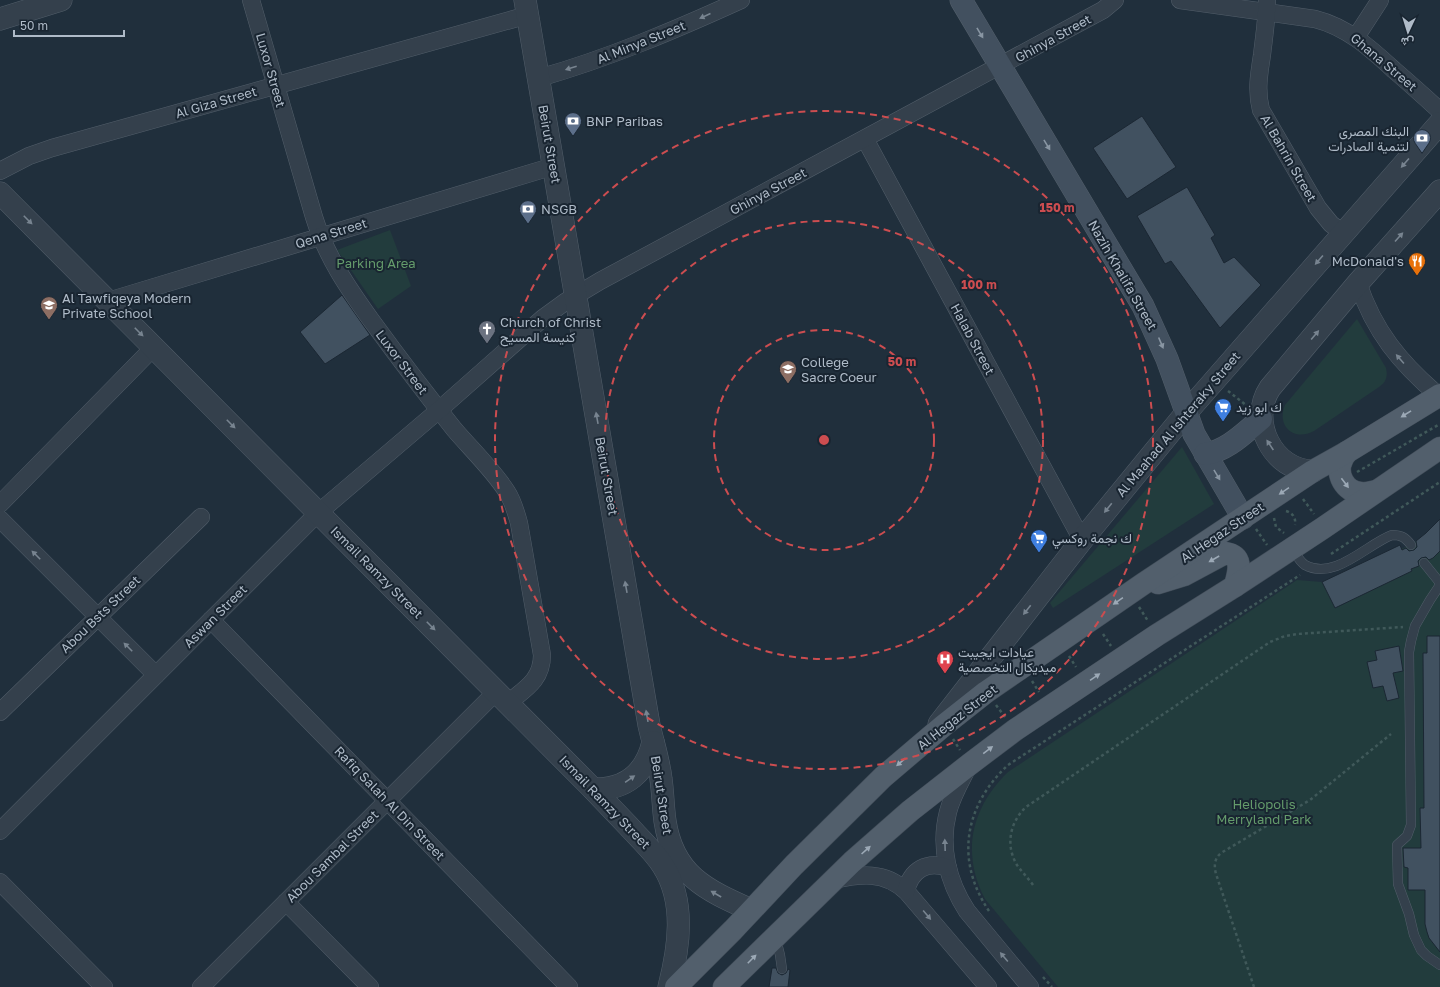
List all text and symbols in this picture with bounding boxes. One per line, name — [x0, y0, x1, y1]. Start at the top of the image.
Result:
street label: Ghinya Street — [1012, 11, 1094, 65]
scale bar — [14, 12, 124, 38]
north arrow — [1388, 12, 1428, 52]
one-way arrow — [700, 13, 711, 19]
street label: Al Minya Street — [594, 17, 688, 67]
text: 50 m — [20, 18, 48, 33]
one-way arrow — [977, 28, 984, 39]
street label: Ghana Street — [1348, 30, 1420, 94]
street label: Luxor Street — [253, 31, 289, 109]
text: ش — [1400, 35, 1414, 49]
one-way arrow — [565, 66, 577, 72]
street label: Al Giza Street — [173, 83, 259, 121]
street label: Beirut Street — [535, 103, 565, 185]
bank icon: BNP Paribas — [563, 111, 583, 136]
street label: Al Bahrin Street — [1258, 111, 1320, 205]
place label: BNP Paribas — [586, 113, 663, 129]
place label: البنك المصرى لتنمية الصادرات — [1328, 123, 1409, 155]
bank icon: البنك المصرى لتنمية الصادرات — [1412, 128, 1432, 153]
one-way arrow — [1043, 140, 1051, 150]
one-way arrow — [1401, 158, 1410, 167]
street label: Ghinya Street — [727, 164, 809, 218]
bank icon: NSGB — [518, 199, 538, 224]
text: 150 m — [1040, 200, 1074, 215]
place label: NSGB — [541, 201, 577, 217]
street label: Qena Street — [293, 214, 369, 252]
one-way arrow — [23, 215, 32, 225]
street label: Nazih Khalifa Street — [1085, 217, 1161, 333]
one-way arrow — [1395, 231, 1404, 242]
restaurant icon: McDonald's — [1407, 251, 1427, 276]
place label: McDonald's — [1332, 253, 1404, 269]
park label: Parking Area — [336, 255, 416, 271]
one-way arrow — [1315, 255, 1324, 266]
text: 100 m — [961, 277, 997, 292]
place label: Al Tawfiqeya Modern Private School — [62, 290, 191, 321]
school or university icon: Al Tawfiqeya Modern Private School — [39, 295, 59, 320]
street label: Halab Street — [948, 301, 998, 377]
place label: Church of Christ كنيسة المسيح — [500, 314, 601, 347]
church icon: Church of Christ كنيسة المسيح — [477, 319, 497, 344]
one-way arrow — [134, 327, 144, 337]
street label: Luxor Street — [373, 327, 431, 397]
one-way arrow — [1310, 330, 1319, 340]
one-way arrow — [1158, 337, 1164, 349]
street label: Al Maahad Al Ishteraky Street — [1113, 348, 1243, 500]
place label: College Sacre Coeur — [801, 354, 877, 385]
text: 50 m — [888, 354, 916, 369]
one-way arrow — [1396, 354, 1405, 365]
school or university icon: College Sacre Coeur — [778, 359, 798, 384]
supermarket icon: ك ابو زيد — [1213, 397, 1233, 422]
place label: ك ابو زيد — [1236, 399, 1282, 416]
one-way arrow — [1400, 411, 1412, 418]
one-way arrow — [594, 412, 600, 424]
one-way arrow — [226, 419, 236, 429]
centre of rings — [817, 433, 831, 447]
street label: Beirut Street — [592, 435, 622, 517]
one-way arrow — [1266, 440, 1274, 450]
one-way arrow — [1213, 470, 1221, 480]
one-way arrow — [1341, 478, 1349, 489]
one-way arrow — [1279, 487, 1289, 495]
street label: Al Hegaz Street — [1177, 498, 1267, 566]
one-way arrow — [1103, 503, 1112, 514]
street label: Ismail Ramzy Street — [327, 522, 427, 622]
supermarket icon: ك نجمة روكسي — [1029, 528, 1049, 553]
place label: ك نجمة روكسي — [1052, 530, 1132, 549]
one-way arrow — [31, 550, 41, 560]
one-way arrow — [1208, 555, 1220, 562]
street label: Abou Bsts Street — [57, 572, 143, 656]
street label: Aswan Street — [180, 581, 250, 651]
one-way arrow — [622, 581, 628, 593]
one-way arrow — [1113, 597, 1123, 605]
one-way arrow — [1023, 605, 1032, 616]
one-way arrow — [426, 621, 436, 631]
one-way arrow — [123, 642, 133, 652]
place label: عيادات ايجيبت ميديكال التخصصية — [958, 644, 1056, 676]
hospital icon: عيادات ايجيبت ميديكال التخصصية — [935, 649, 955, 674]
one-way arrow — [1090, 673, 1100, 681]
street label: Al Hegaz Street — [914, 681, 1000, 753]
one-way arrow — [644, 709, 650, 722]
street label: Rafiq Salah Al Din Street — [331, 743, 449, 863]
one-way arrow — [983, 746, 994, 755]
street label: Ismail Ramzy Street — [556, 752, 654, 852]
street label: Beirut Street — [648, 754, 676, 836]
one-way arrow — [896, 757, 906, 767]
one-way arrow — [625, 775, 635, 783]
park label: Heliopolis Merryland Park — [1216, 796, 1312, 827]
street label: Abou Sambal Street — [282, 806, 382, 906]
one-way arrow — [942, 838, 948, 851]
one-way arrow — [861, 846, 870, 855]
one-way arrow — [710, 890, 722, 897]
one-way arrow — [922, 909, 931, 920]
one-way arrow — [1000, 952, 1009, 962]
one-way arrow — [747, 954, 757, 964]

